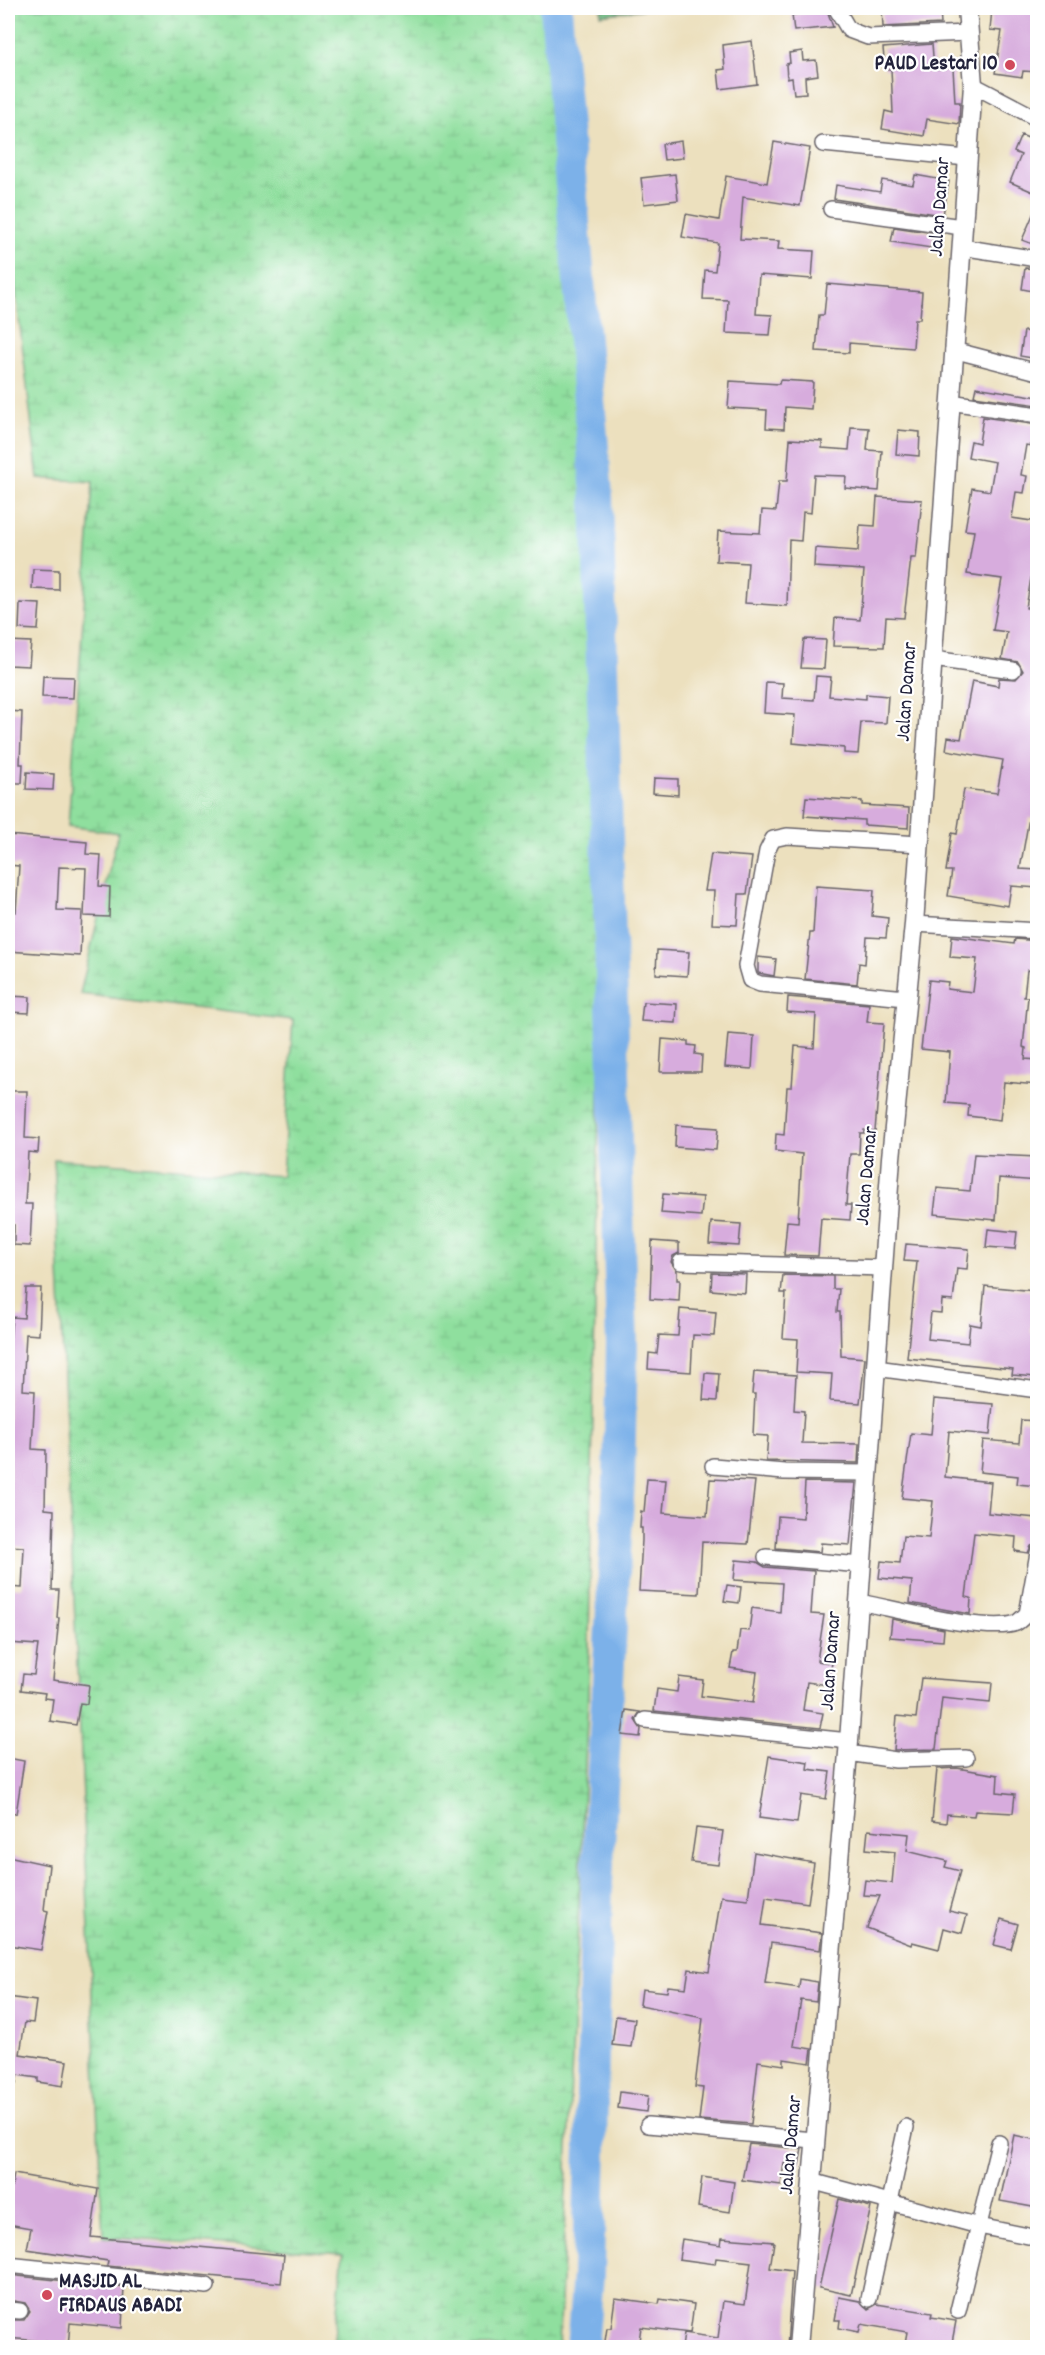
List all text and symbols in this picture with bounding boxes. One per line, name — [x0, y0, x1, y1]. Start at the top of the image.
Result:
place label: PAUD Lestari 10 — [874, 50, 998, 80]
marker: PAUD Lestari 10 — [1003, 58, 1017, 72]
street label: Jalan Damar — [923, 156, 959, 258]
street label: Jalan Damar — [890, 641, 926, 743]
street label: Jalan Damar — [849, 1125, 887, 1227]
street label: Jalan Damar — [814, 1610, 850, 1712]
street label: Jalan Damar — [773, 2094, 811, 2196]
place label: MASJID AL FIRDAUS ABADI — [59, 2268, 182, 2322]
marker: MASJID AL FIRDAUS ABADI — [40, 2288, 54, 2302]

